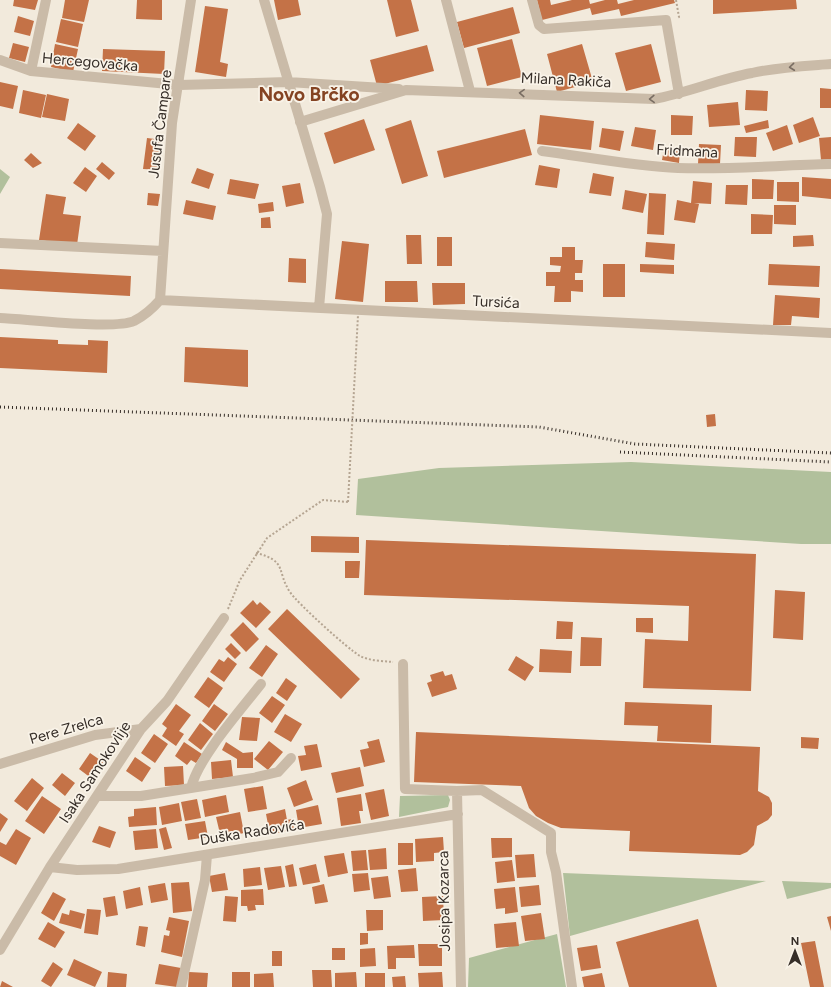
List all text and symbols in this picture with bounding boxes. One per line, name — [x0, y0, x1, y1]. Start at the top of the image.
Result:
street label: Hercegovačka — [41, 49, 139, 75]
one-way arrow — [789, 62, 795, 71]
street label: Jusufa Čampare — [144, 69, 176, 179]
street label: Milana Rakiča — [520, 69, 612, 91]
district label: Novo Brčko — [258, 83, 360, 106]
one-way arrow — [519, 89, 525, 98]
one-way arrow — [649, 94, 655, 103]
street label: Fridmana — [656, 140, 718, 162]
street label: Tursića — [472, 292, 520, 312]
street label: Pere Zrelca — [27, 710, 105, 748]
street label: Isaka Samokovlije — [55, 718, 135, 826]
street label: Duška Radovića — [198, 815, 306, 849]
street label: Josipa Kozarca — [434, 850, 454, 952]
north arrow — [775, 931, 815, 971]
text: N — [791, 935, 799, 948]

